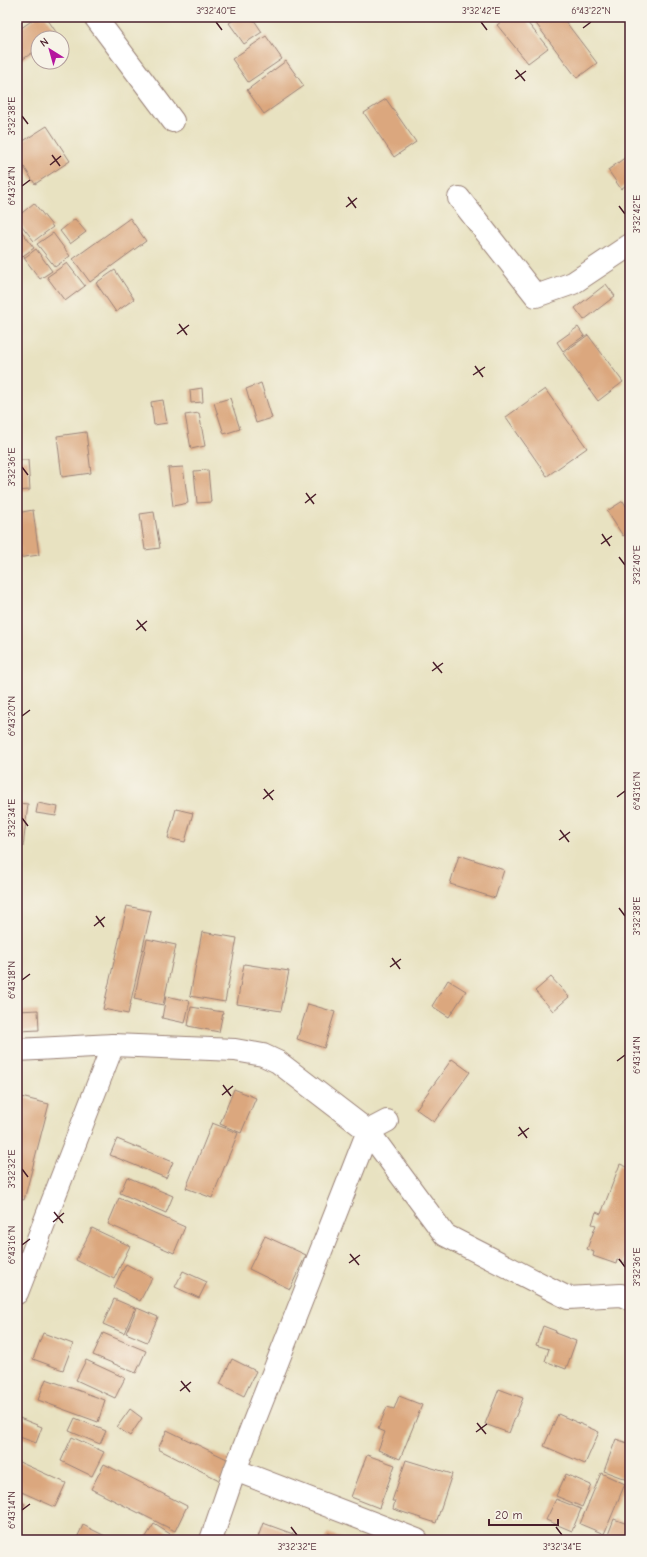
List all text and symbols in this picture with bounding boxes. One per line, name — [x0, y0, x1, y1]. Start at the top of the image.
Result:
text: 3°32'40"E — [196, 5, 236, 17]
text: 3°32'42"E — [462, 5, 500, 17]
text: 6°43'22"N — [571, 5, 611, 17]
north arrow — [30, 30, 70, 70]
text: N — [38, 35, 51, 50]
text: 3°32'38"E — [6, 97, 18, 135]
text: 6°43'24"N — [6, 166, 18, 206]
text: 3°32'42"E — [631, 195, 643, 233]
text: 3°32'36"E — [6, 447, 18, 487]
text: 3°32'40"E — [631, 545, 643, 585]
text: 6°43'20"N — [6, 696, 18, 736]
text: 6°43'16"N — [631, 772, 643, 810]
text: 3°32'34"E — [6, 799, 18, 837]
text: 3°32'38"E — [631, 897, 643, 935]
text: 6°43'18"N — [6, 961, 18, 999]
text: 6°43'14"N — [631, 1036, 643, 1074]
text: 3°32'32"E — [6, 1150, 18, 1188]
text: 6°43'16"N — [6, 1226, 18, 1264]
text: 3°32'36"E — [631, 1247, 643, 1287]
text: 6°43'14"N — [6, 1491, 18, 1529]
scale bar — [489, 1501, 558, 1527]
text: 20 m — [495, 1508, 523, 1522]
text: 3°32'32"E — [278, 1541, 316, 1553]
text: 3°32'34"E — [543, 1541, 581, 1553]

